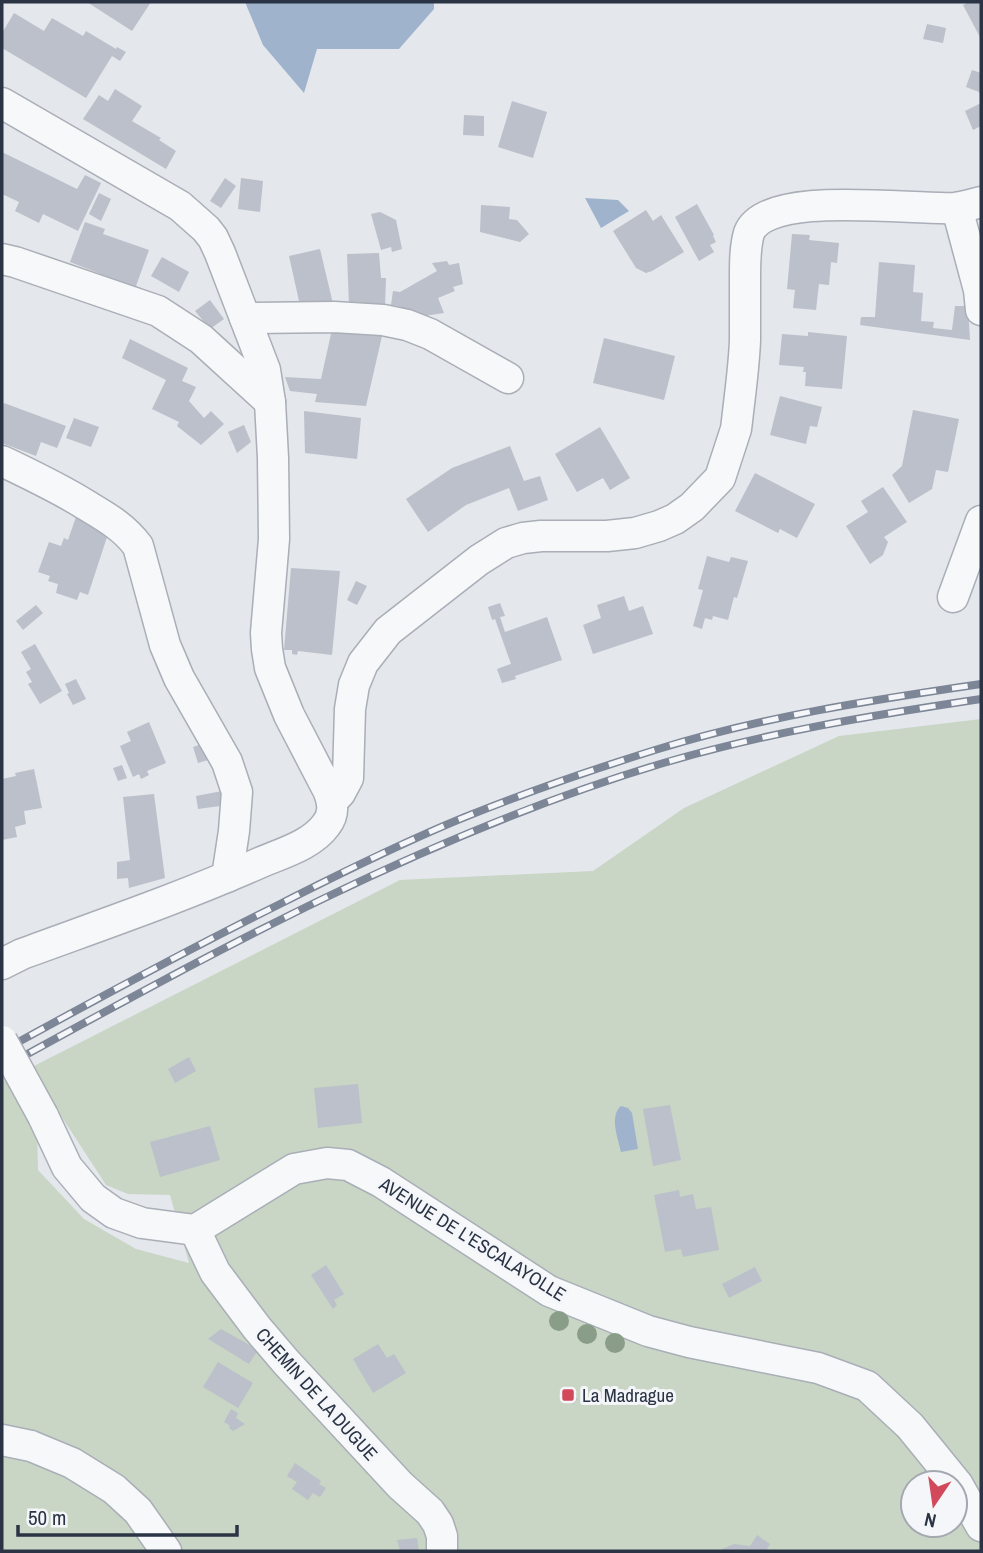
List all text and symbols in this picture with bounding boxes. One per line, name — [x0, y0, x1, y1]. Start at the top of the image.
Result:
street label: AVENUE DE L'ESCALAYOLLE — [374, 1170, 571, 1307]
street label: CHEMIN DE LA DUGUE — [250, 1322, 384, 1466]
place label: La Madrague — [582, 1382, 674, 1408]
marker: La Madrague — [560, 1387, 576, 1403]
north arrow — [899, 1469, 969, 1539]
scale bar — [18, 1494, 236, 1538]
text: 50 m — [28, 1503, 66, 1532]
text: N — [922, 1507, 939, 1534]

